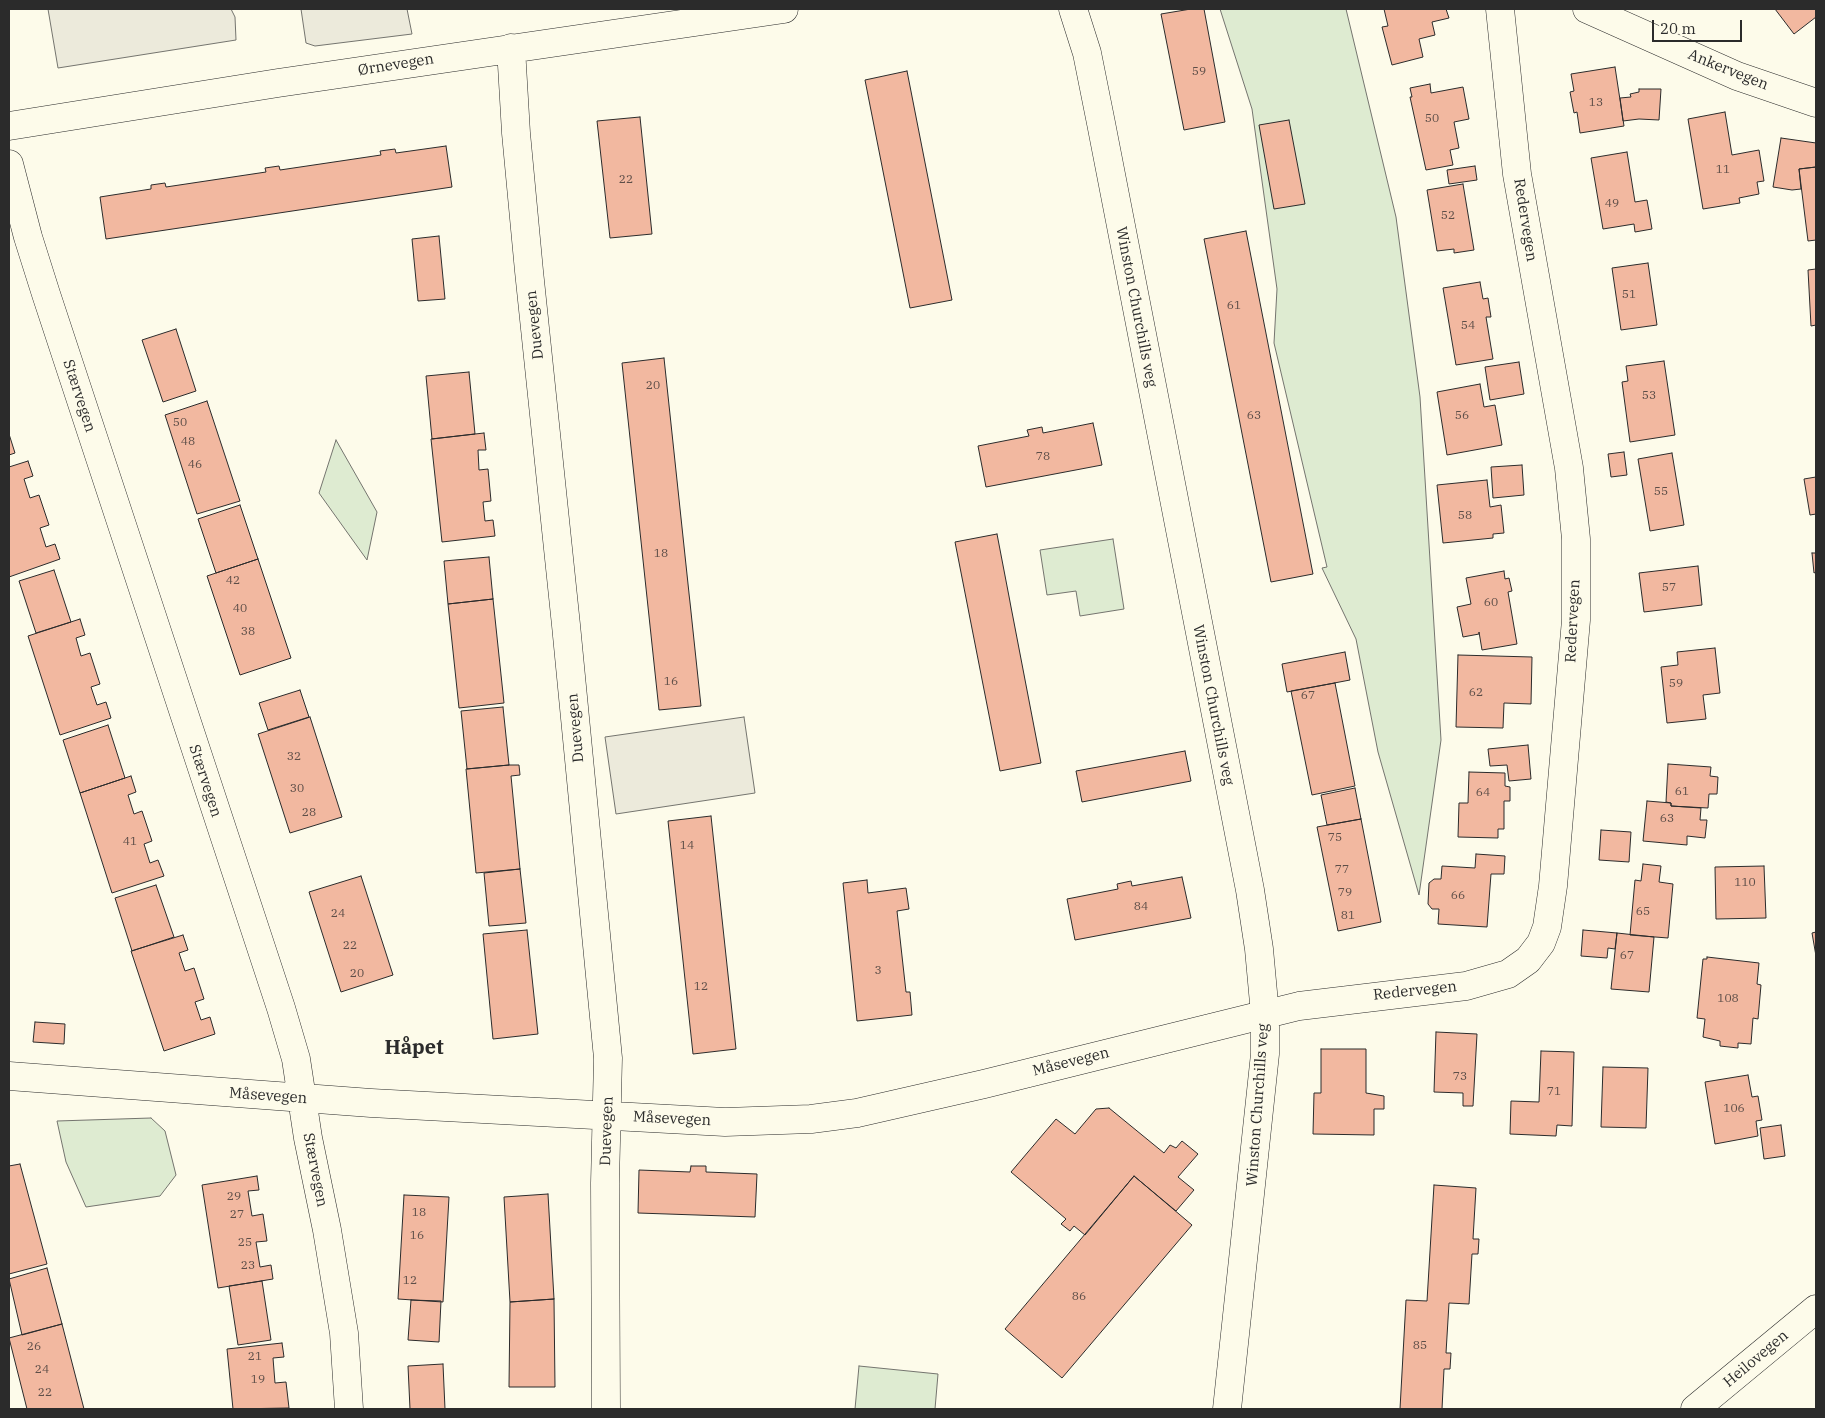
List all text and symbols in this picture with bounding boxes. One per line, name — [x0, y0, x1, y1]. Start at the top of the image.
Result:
scale bar — [1655, 10, 1745, 42]
text: 20 m — [1660, 19, 1696, 38]
street label: Ankervegen — [1685, 46, 1771, 94]
street label: Ørnevegen — [357, 50, 435, 80]
house number: 59 — [1192, 65, 1206, 79]
house number: 13 — [1589, 96, 1603, 110]
house number: 50 — [1425, 112, 1439, 126]
house number: 11 — [1716, 163, 1730, 177]
house number: 22 — [619, 173, 633, 187]
street label: Redervegen — [1510, 177, 1540, 263]
house number: 49 — [1605, 197, 1619, 211]
house number: 52 — [1441, 209, 1455, 223]
street label: Winston Churchills veg — [1112, 225, 1160, 389]
house number: 51 — [1622, 288, 1636, 302]
street label: Duevegen — [522, 289, 548, 361]
house number: 61 — [1227, 299, 1241, 313]
house number: 54 — [1461, 319, 1475, 333]
street label: Stærvegen — [59, 357, 99, 435]
house number: 20 — [646, 379, 660, 393]
house number: 53 — [1642, 389, 1656, 403]
house number: 63 — [1247, 409, 1261, 423]
house number: 56 — [1455, 409, 1469, 423]
house number: 50 — [173, 416, 187, 430]
house number: 48 — [181, 435, 195, 449]
house number: 78 — [1036, 450, 1050, 464]
house number: 46 — [188, 458, 202, 472]
house number: 55 — [1654, 485, 1668, 499]
house number: 58 — [1458, 509, 1472, 523]
house number: 18 — [654, 547, 668, 561]
house number: 42 — [226, 574, 240, 588]
street label: Redervegen — [1562, 579, 1584, 663]
house number: 57 — [1662, 581, 1676, 595]
house number: 60 — [1484, 596, 1498, 610]
house number: 40 — [233, 602, 247, 616]
street label: Winston Churchills veg — [1189, 623, 1237, 787]
house number: 38 — [241, 625, 255, 639]
house number: 16 — [664, 675, 678, 689]
house number: 59 — [1669, 677, 1683, 691]
house number: 62 — [1469, 686, 1483, 700]
house number: 67 — [1301, 689, 1315, 703]
street label: Duevegen — [564, 693, 588, 763]
street label: Stærvegen — [185, 742, 225, 820]
house number: 32 — [287, 750, 301, 764]
house number: 30 — [290, 782, 304, 796]
house number: 61 — [1675, 785, 1689, 799]
house number: 64 — [1476, 786, 1490, 800]
house number: 28 — [302, 806, 316, 820]
house number: 63 — [1660, 812, 1674, 826]
house number: 75 — [1328, 831, 1342, 845]
house number: 41 — [123, 835, 137, 849]
house number: 14 — [680, 839, 694, 853]
house number: 77 — [1335, 863, 1349, 877]
house number: 110 — [1734, 876, 1756, 890]
house number: 79 — [1338, 886, 1352, 900]
house number: 66 — [1451, 889, 1465, 903]
house number: 84 — [1134, 900, 1148, 914]
house number: 65 — [1636, 905, 1650, 919]
house number: 24 — [331, 907, 345, 921]
house number: 81 — [1341, 909, 1355, 923]
house number: 22 — [343, 939, 357, 953]
house number: 67 — [1620, 949, 1634, 963]
house number: 3 — [874, 964, 882, 978]
house number: 20 — [350, 967, 364, 981]
street label: Redervegen — [1372, 978, 1458, 1004]
house number: 12 — [694, 980, 708, 994]
house number: 108 — [1717, 992, 1739, 1006]
street label: Winston Churchills veg — [1243, 1023, 1273, 1187]
district label: Håpet — [384, 1036, 444, 1060]
street label: Måsevegen — [1031, 1044, 1111, 1080]
house number: 73 — [1453, 1070, 1467, 1084]
street label: Måsevegen — [228, 1084, 308, 1108]
house number: 71 — [1547, 1085, 1561, 1099]
street label: Duevegen — [597, 1096, 617, 1166]
house number: 106 — [1723, 1102, 1745, 1116]
street label: Måsevegen — [632, 1108, 712, 1130]
street label: Stærvegen — [299, 1131, 331, 1209]
house number: 29 — [227, 1190, 241, 1204]
house number: 18 — [412, 1206, 426, 1220]
house number: 27 — [230, 1208, 244, 1222]
house number: 16 — [410, 1229, 424, 1243]
house number: 25 — [238, 1236, 252, 1250]
house number: 23 — [241, 1259, 255, 1273]
house number: 12 — [403, 1274, 417, 1288]
house number: 86 — [1072, 1290, 1086, 1304]
street label: Heilovegen — [1720, 1327, 1792, 1391]
house number: 85 — [1413, 1339, 1427, 1353]
house number: 26 — [27, 1340, 41, 1354]
house number: 21 — [248, 1350, 262, 1364]
house number: 24 — [35, 1363, 49, 1377]
house number: 19 — [251, 1373, 265, 1387]
house number: 22 — [38, 1386, 52, 1400]

